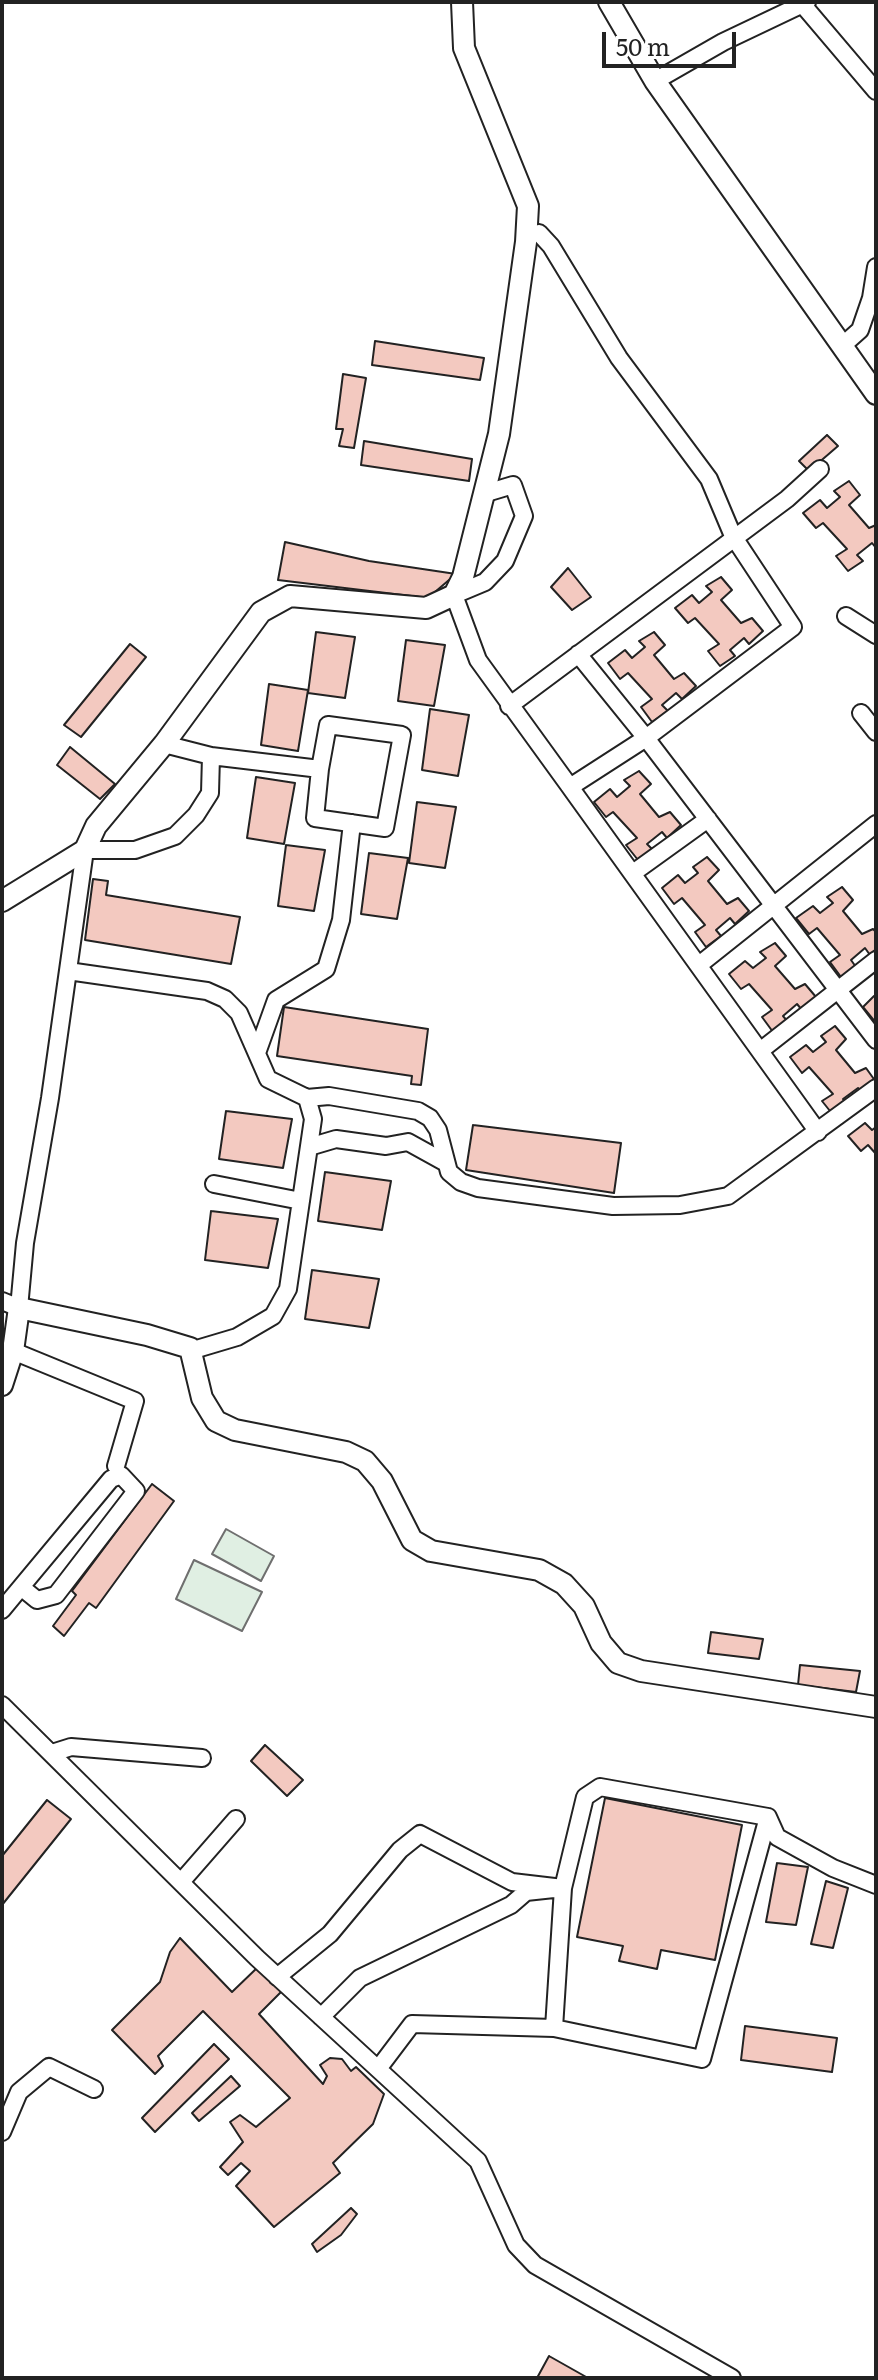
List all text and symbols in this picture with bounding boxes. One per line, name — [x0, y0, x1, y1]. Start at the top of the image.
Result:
scale bar — [606, 16, 740, 66]
text: 50 m — [616, 28, 670, 63]

